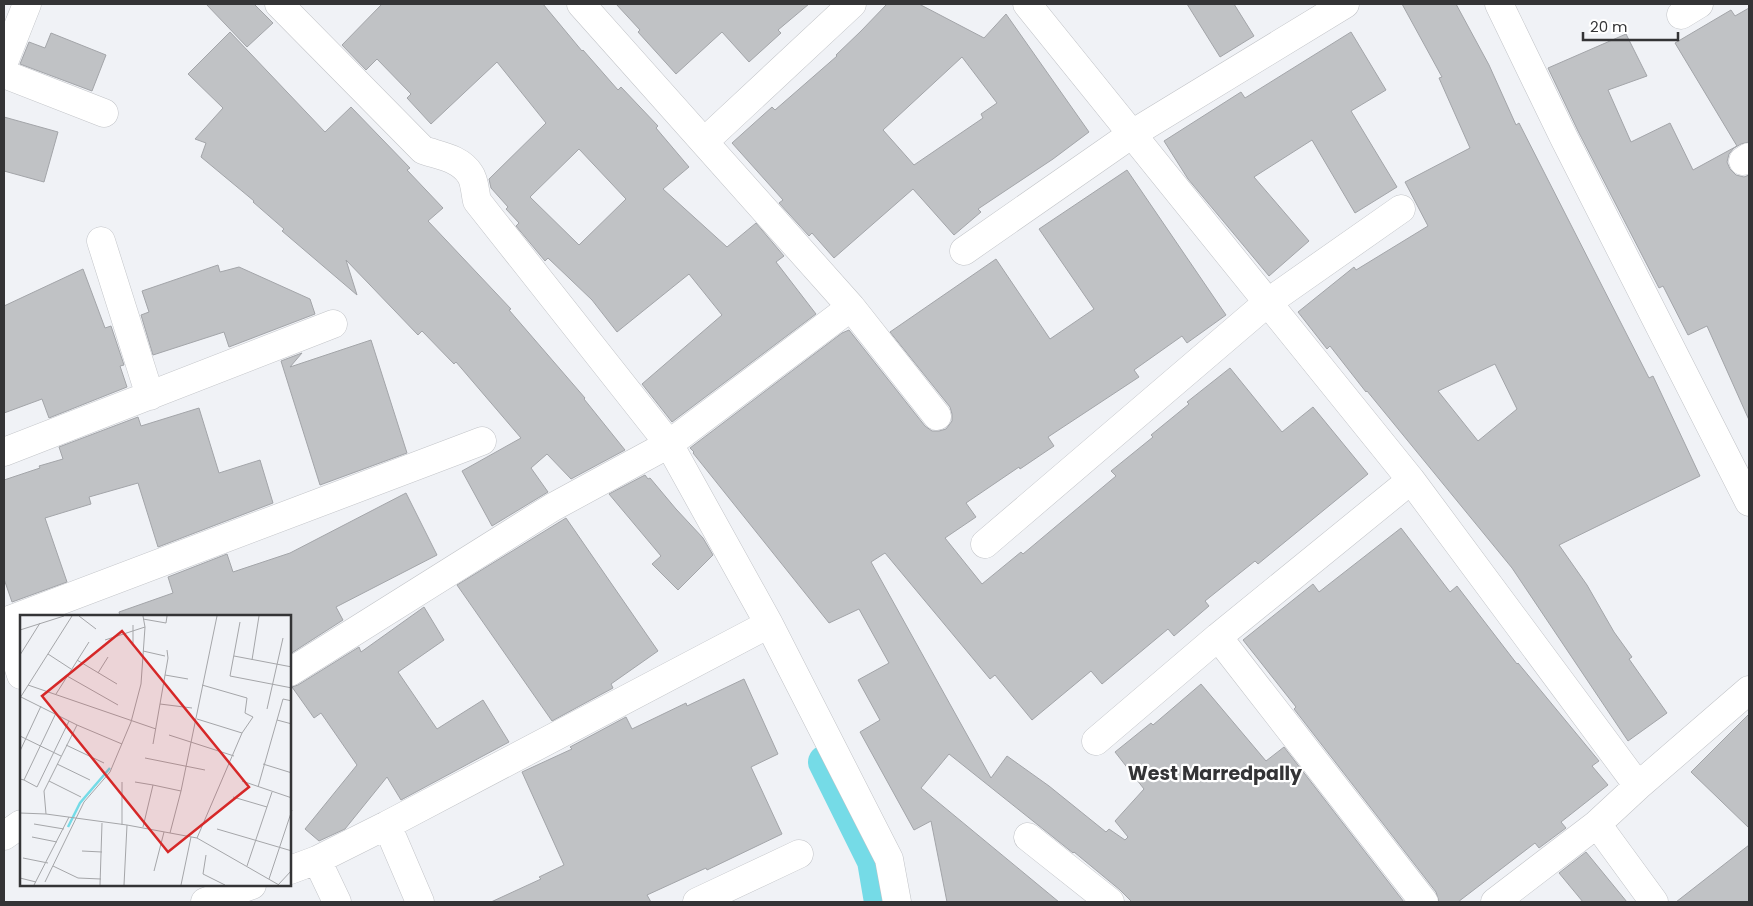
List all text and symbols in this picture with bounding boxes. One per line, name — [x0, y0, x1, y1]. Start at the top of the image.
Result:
scale bar — [1583, 10, 1678, 42]
text: 20 m — [1590, 16, 1628, 37]
inset map — [20, 615, 291, 886]
district label: West Marredpally — [1128, 760, 1303, 787]

